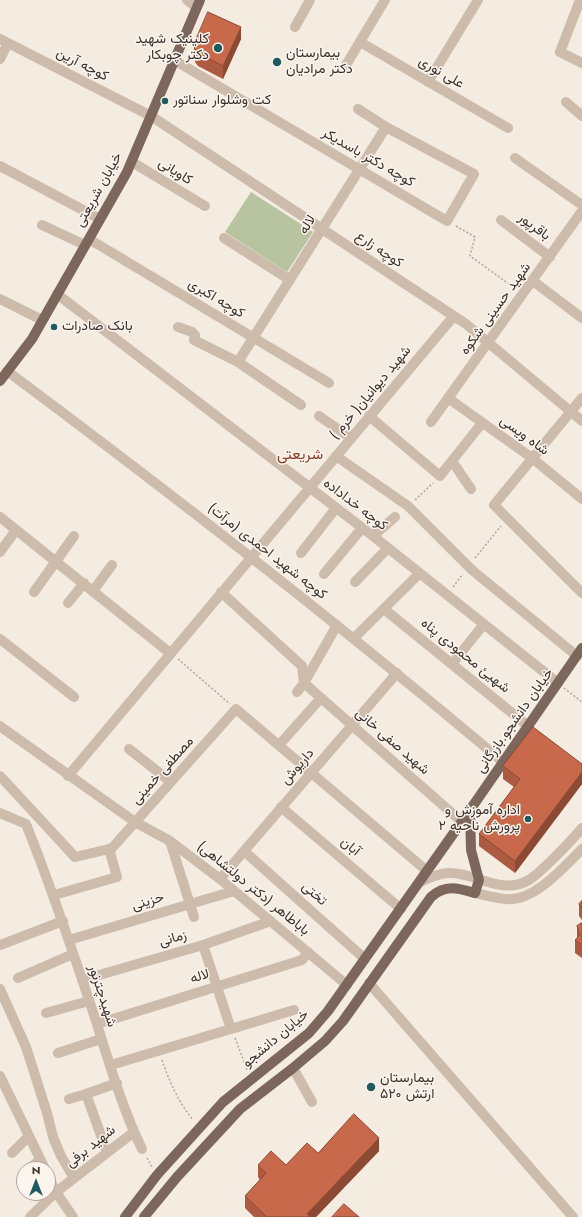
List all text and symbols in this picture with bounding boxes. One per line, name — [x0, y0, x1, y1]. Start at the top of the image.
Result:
place label: کلینیک شهید دکتر چوبکار — [136, 32, 209, 64]
marker: کلینیک شهید دکتر چوبکار — [212, 42, 224, 54]
street label: کوچه آرین — [53, 45, 111, 85]
place label: بیمارستان دکتر مرادیان — [286, 46, 353, 78]
street label: علی نوری — [415, 53, 467, 93]
marker: بیمارستان دکتر مرادیان — [271, 56, 283, 68]
place label: کت وشلوار سناتور — [173, 93, 271, 109]
marker: کت وشلوار سناتور — [160, 96, 170, 106]
street label: کوچه دکتر باسدیکر — [319, 125, 417, 191]
street label: خیابان شریعتی — [72, 150, 126, 230]
street label: کاویانی — [155, 155, 195, 189]
street label: باقرپور — [515, 210, 553, 244]
street label: لاله — [296, 212, 320, 238]
street label: کوچه زارع — [352, 228, 406, 272]
street label: شهید حسینی شکوه — [457, 260, 535, 358]
street label: کوچه اکبری — [185, 276, 247, 322]
place label: بانک صادرات — [62, 319, 133, 335]
marker: بانک صادرات — [49, 322, 59, 332]
street label: شهید دیوانیان( خرم ) — [327, 343, 415, 443]
street label: شاه ویسی — [496, 412, 552, 460]
district label: شریعتی — [277, 446, 323, 464]
street label: کوچه خداداده — [319, 475, 391, 535]
street label: کوچه شهید احمدی (مرآت) — [204, 500, 330, 604]
street label: شهیئ محمودی پناه — [417, 615, 513, 697]
street label: خیابان دانشجو.بازرگانی — [473, 665, 557, 777]
street label: شهید صفی خانی — [351, 705, 433, 779]
street label: مصطفی خمینی — [128, 734, 198, 808]
street label: داریوش — [278, 745, 318, 789]
place label: اداره آموزش و پرورش ناحیه ۲ — [438, 803, 520, 836]
marker: اداره آموزش و پرورش ناحیه ۲ — [523, 814, 533, 824]
street label: آبان — [337, 834, 363, 860]
street label: باباطاهر (دکتر دولتشاهی) — [193, 838, 313, 940]
street label: تختی — [298, 878, 330, 910]
street label: حزینی — [130, 889, 166, 915]
street label: زمانی — [157, 927, 189, 951]
street label: شهیدچترنور — [84, 963, 120, 1029]
street label: لاله — [188, 966, 212, 988]
street label: خیابان دانشجو — [240, 1006, 312, 1072]
place label: بیمارستان ۵۲۰ ارتش — [380, 1071, 434, 1104]
marker: بیمارستان ۵۲۰ ارتش — [365, 1081, 377, 1093]
street label: شهید برفی — [63, 1122, 119, 1172]
north arrow — [16, 1161, 56, 1201]
text: N — [32, 1162, 40, 1178]

